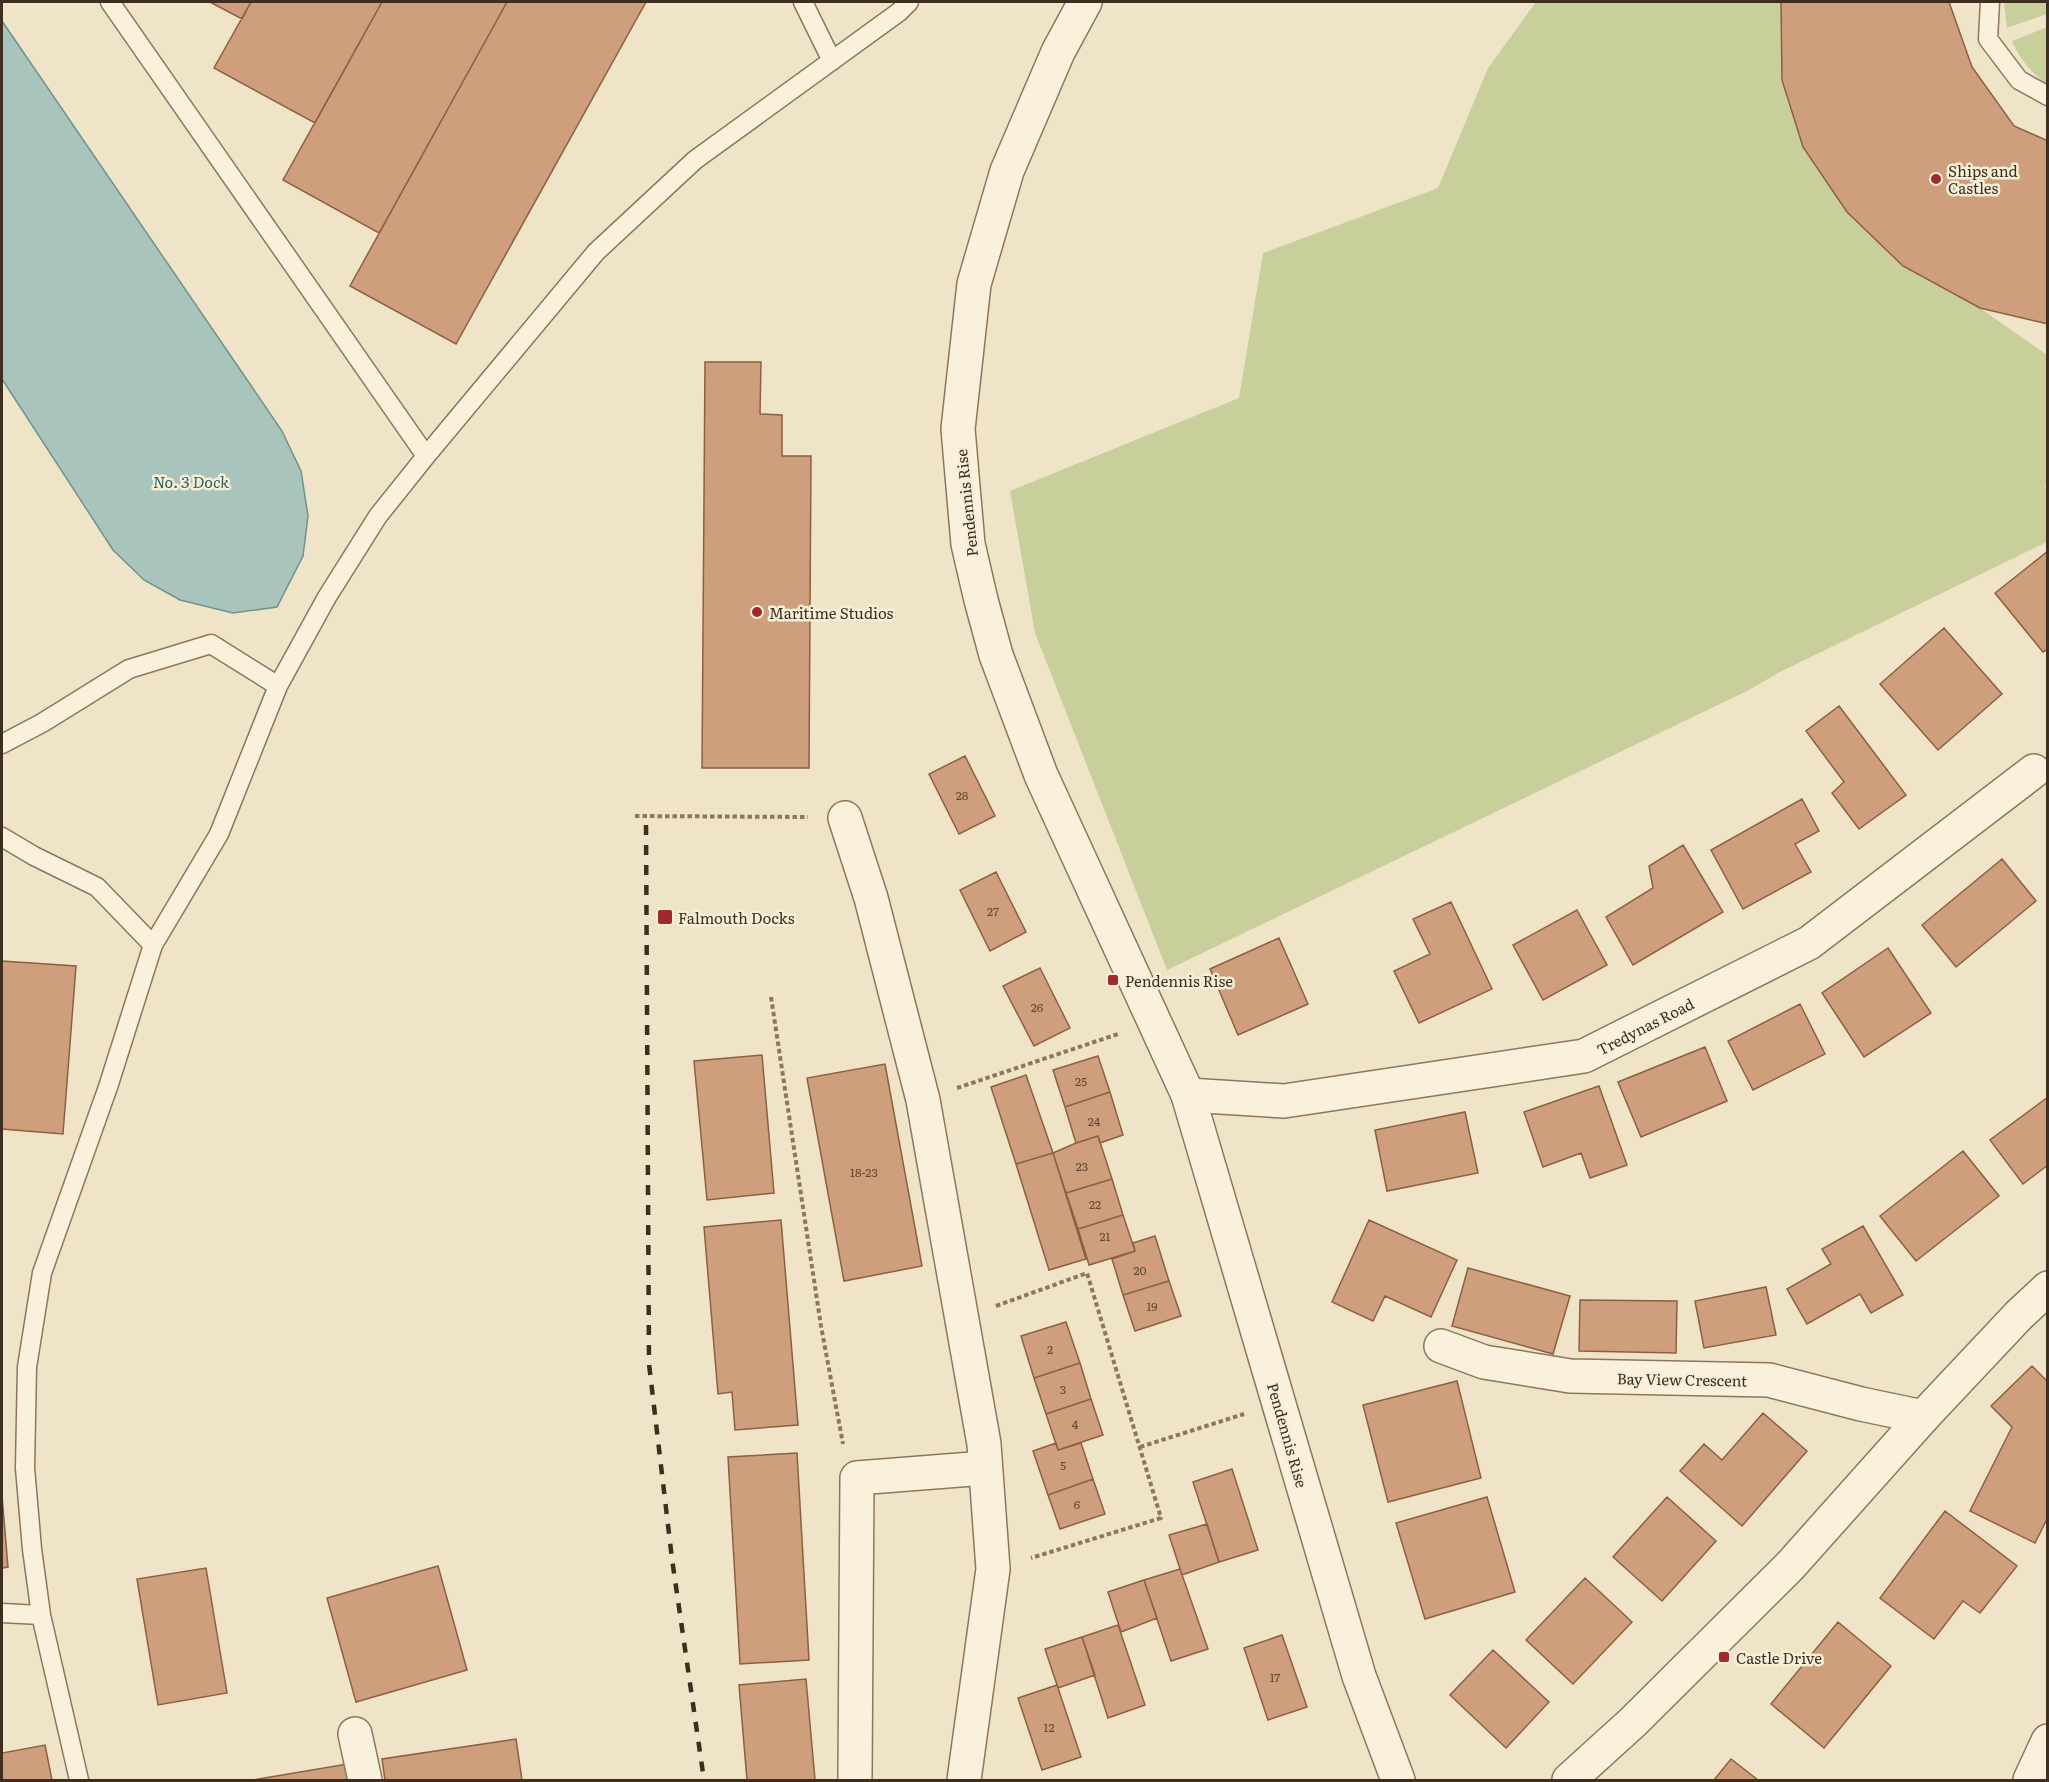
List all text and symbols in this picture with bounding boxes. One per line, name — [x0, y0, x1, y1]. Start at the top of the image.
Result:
place label: Ships and Castles — [1948, 159, 2018, 199]
marker: Ships and Castles — [1929, 172, 1943, 186]
street label: Pendennis Rise — [949, 448, 983, 558]
water label: No. 3 Dock — [153, 469, 229, 493]
place label: Maritime Studios — [769, 601, 894, 624]
marker: Maritime Studios — [750, 605, 764, 619]
house number: 28 — [956, 786, 969, 804]
house number: 27 — [987, 902, 999, 920]
place label: Falmouth Docks — [678, 906, 795, 929]
marker: Falmouth Docks — [656, 908, 674, 926]
place label: Pendennis Rise — [1125, 969, 1233, 992]
marker: Pendennis Rise — [1106, 973, 1120, 987]
street label: Tredynas Road — [1592, 992, 1698, 1060]
house number: 26 — [1031, 998, 1044, 1016]
house number: 25 — [1075, 1072, 1087, 1090]
house number: 24 — [1088, 1112, 1101, 1130]
house number: 23 — [1076, 1157, 1088, 1175]
house number: 18-23 — [850, 1163, 878, 1181]
house number: 22 — [1089, 1195, 1101, 1213]
house number: 21 — [1100, 1227, 1111, 1245]
house number: 20 — [1133, 1261, 1147, 1279]
house number: 19 — [1146, 1297, 1158, 1315]
house number: 2 — [1047, 1340, 1053, 1358]
street label: Bay View Crescent — [1617, 1366, 1747, 1392]
house number: 3 — [1060, 1380, 1066, 1398]
street label: Pendennis Rise — [1262, 1380, 1314, 1490]
house number: 4 — [1072, 1415, 1079, 1433]
house number: 5 — [1060, 1456, 1066, 1474]
house number: 6 — [1074, 1495, 1081, 1513]
place label: Castle Drive — [1736, 1646, 1822, 1669]
marker: Castle Drive — [1717, 1650, 1731, 1664]
house number: 17 — [1270, 1668, 1280, 1686]
house number: 12 — [1044, 1718, 1054, 1736]

